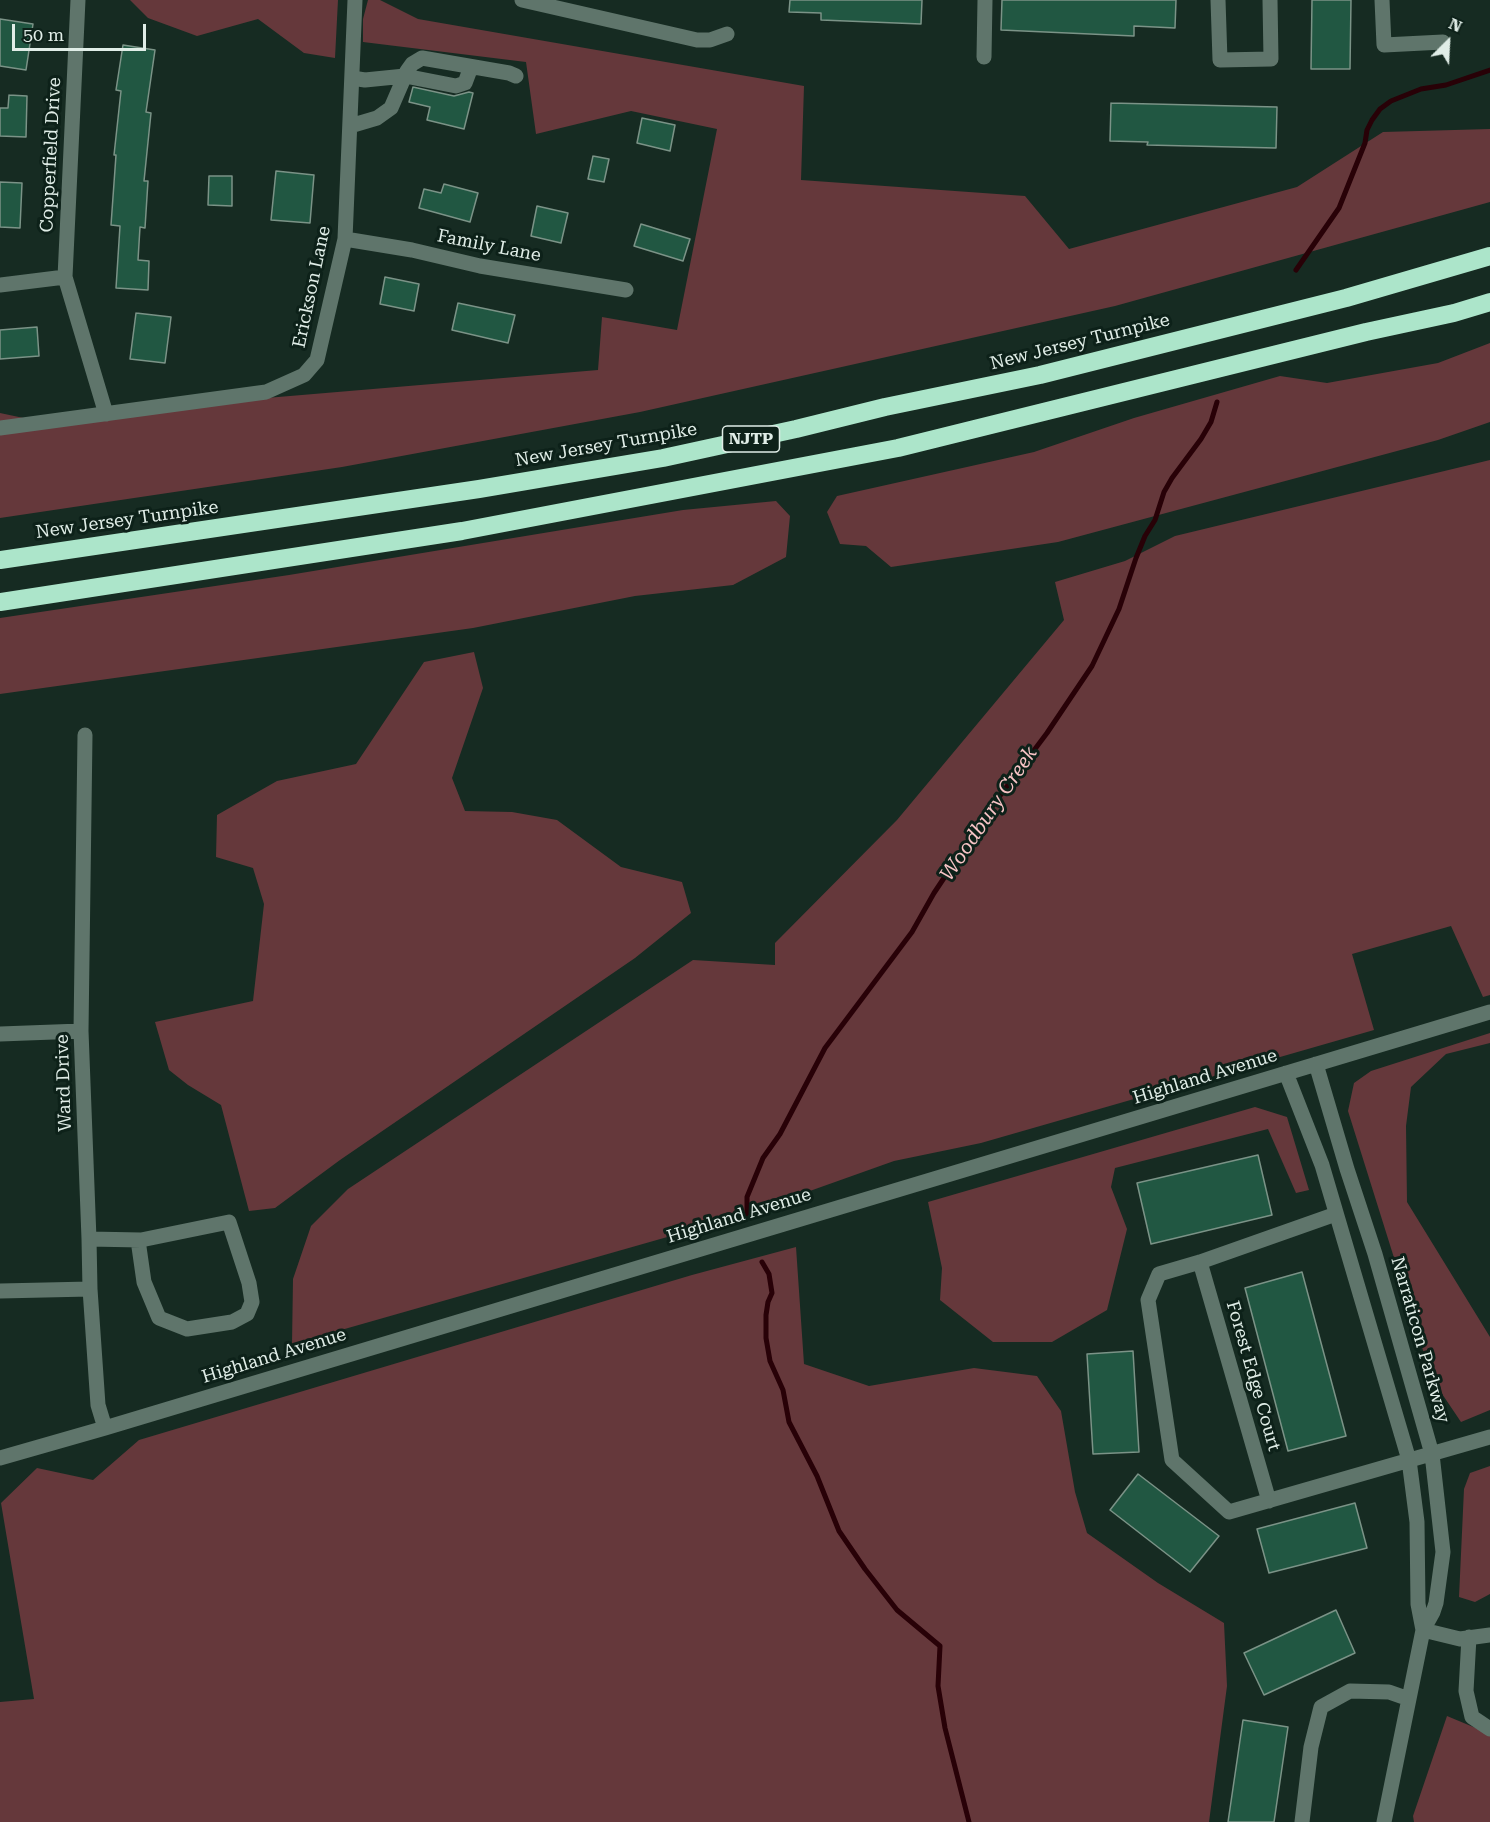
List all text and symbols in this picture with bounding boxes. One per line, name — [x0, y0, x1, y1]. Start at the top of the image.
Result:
scale bar — [15, 12, 148, 50]
north arrow — [1418, 12, 1478, 72]
text: N — [1446, 14, 1465, 36]
text: 50 m — [23, 24, 64, 45]
street label: Copperfield Drive — [36, 77, 66, 233]
street label: Erickson Lane — [289, 224, 335, 350]
street label: Family Lane — [435, 225, 543, 267]
street label: New Jersey Turnpike — [988, 309, 1172, 375]
street label: New Jersey Turnpike — [513, 418, 699, 472]
road number: NJTP — [722, 426, 780, 452]
street label: New Jersey Turnpike — [34, 496, 220, 544]
water label: Woodbury Creek — [935, 742, 1043, 886]
street label: Ward Drive — [52, 1034, 76, 1132]
street label: Highland Avenue — [1130, 1045, 1280, 1109]
street label: Highland Avenue — [664, 1184, 814, 1248]
street label: Narraticon Parkway — [1386, 1254, 1454, 1426]
street label: Forest Edge Court — [1221, 1299, 1285, 1453]
street label: Highland Avenue — [199, 1324, 349, 1388]

